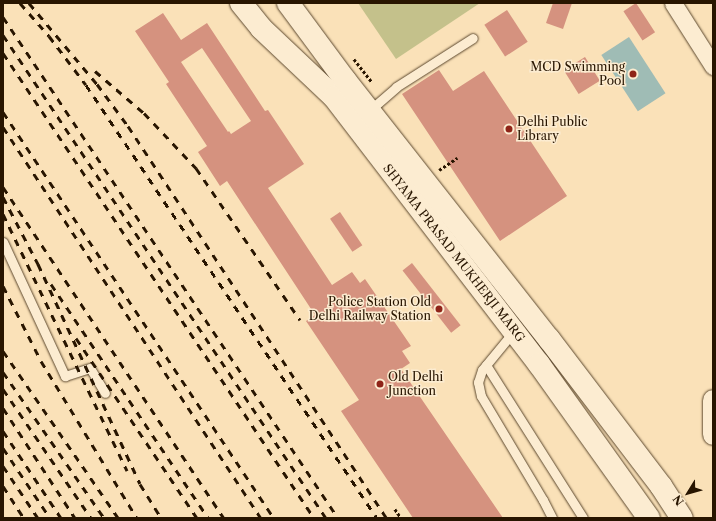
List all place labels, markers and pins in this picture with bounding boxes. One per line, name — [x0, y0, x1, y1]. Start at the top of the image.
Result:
place label: MCD Swimming Pool — [530, 60, 625, 88]
marker: MCD Swimming Pool — [628, 69, 638, 79]
place label: Delhi Public Library — [517, 115, 587, 143]
marker: Delhi Public Library — [504, 124, 514, 134]
place label: Police Station Old Delhi Railway Station — [308, 295, 431, 323]
marker: Police Station Old Delhi Railway Station — [434, 304, 444, 314]
place label: Old Delhi Junction — [388, 370, 443, 398]
marker: Old Delhi Junction — [375, 379, 385, 389]

